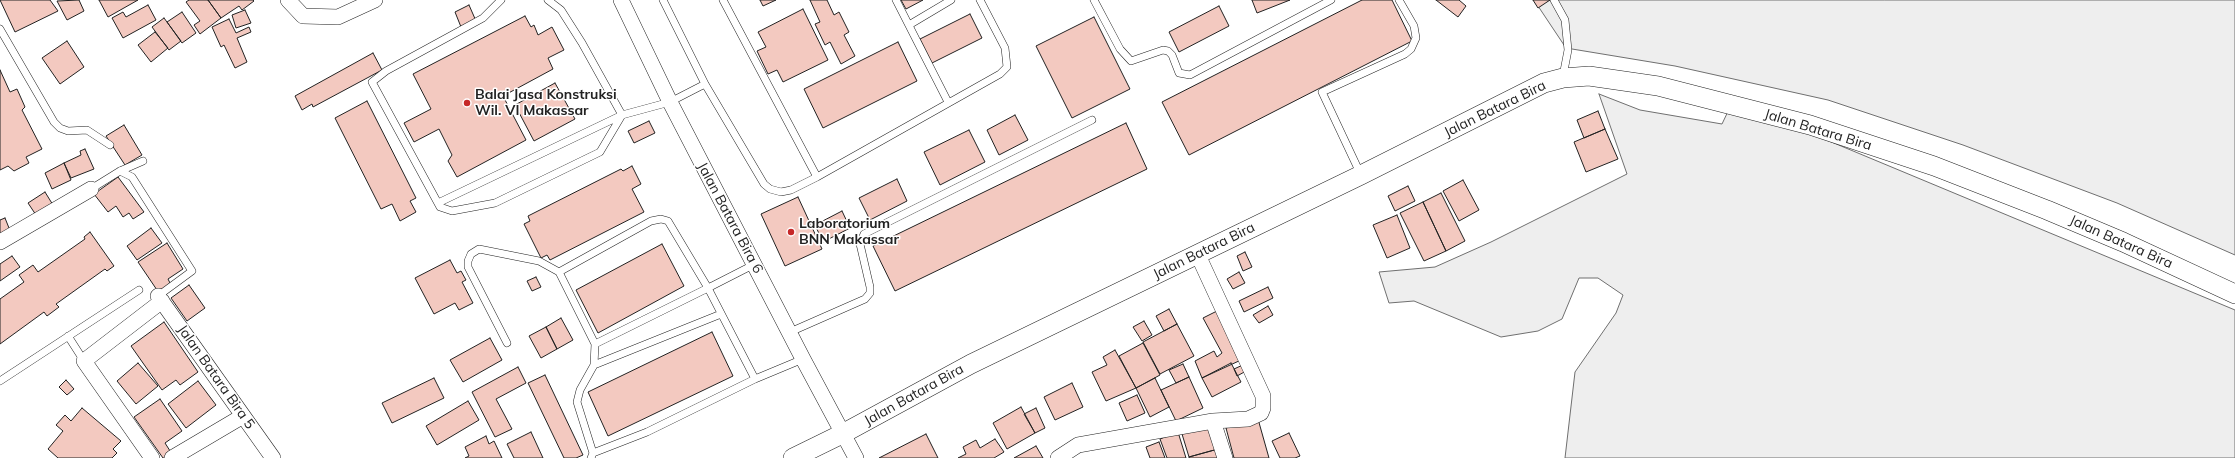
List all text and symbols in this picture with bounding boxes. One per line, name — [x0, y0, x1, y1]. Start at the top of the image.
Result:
street label: Jalan Batara Bira — [1441, 77, 1549, 141]
place label: Balai Jasa Konstruksi Wil. VI Makassar — [475, 87, 617, 120]
marker: Balai Jasa Konstruksi Wil. VI Makassar — [462, 98, 472, 108]
street label: Jalan Batara Bira — [1762, 106, 1874, 154]
street label: Jalan Batara Bira 6 — [694, 160, 766, 276]
street label: Jalan Batara Bira — [2067, 212, 2175, 272]
place label: Laboratorium BNN Makassar — [799, 216, 899, 248]
street label: Jalan Batara Bira — [1150, 219, 1258, 283]
marker: Laboratorium BNN Makassar — [786, 227, 796, 237]
street label: Jalan Batara Bira 5 — [174, 322, 258, 432]
street label: Jalan Batara Bira — [861, 361, 967, 429]

